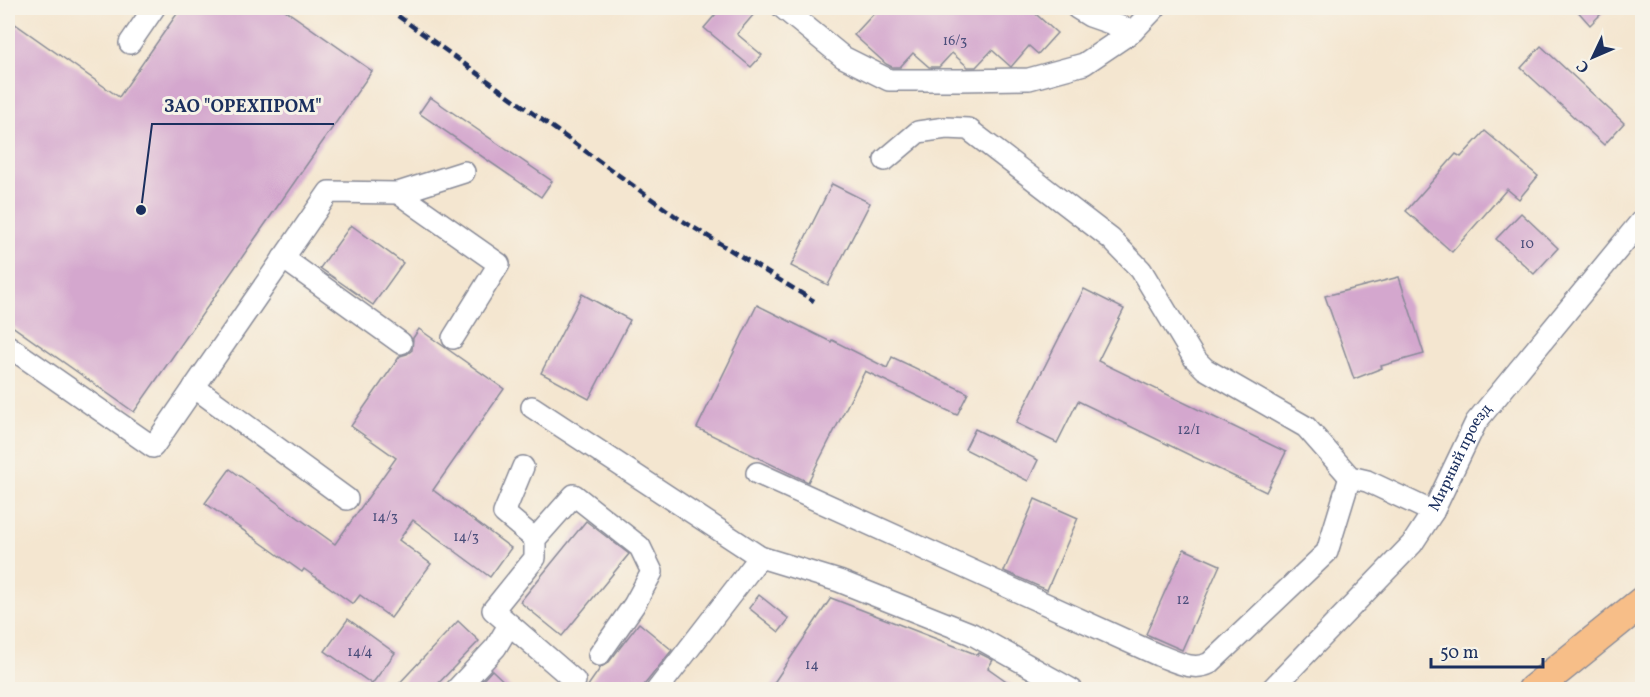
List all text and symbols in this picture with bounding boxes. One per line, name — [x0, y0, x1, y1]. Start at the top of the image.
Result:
north arrow — [1563, 27, 1623, 87]
house number: 16/3 — [943, 32, 967, 51]
text: С — [1572, 55, 1595, 77]
callout: ЗАО "ОРЕХПРОМ" — [152, 88, 334, 124]
text: ЗАО "ОРЕХПРОМ" — [164, 95, 322, 120]
house number: 10 — [1520, 235, 1534, 254]
street label: Мирный проезд — [1424, 399, 1497, 515]
house number: 12/1 — [1177, 421, 1201, 440]
house number: 14/3 — [372, 508, 398, 527]
house number: 14/3 — [453, 528, 479, 547]
house number: 12 — [1177, 591, 1189, 610]
scale bar — [1431, 631, 1544, 669]
text: 50 m — [1440, 641, 1479, 666]
house number: 14/4 — [347, 643, 373, 662]
house number: 14 — [805, 656, 819, 675]

